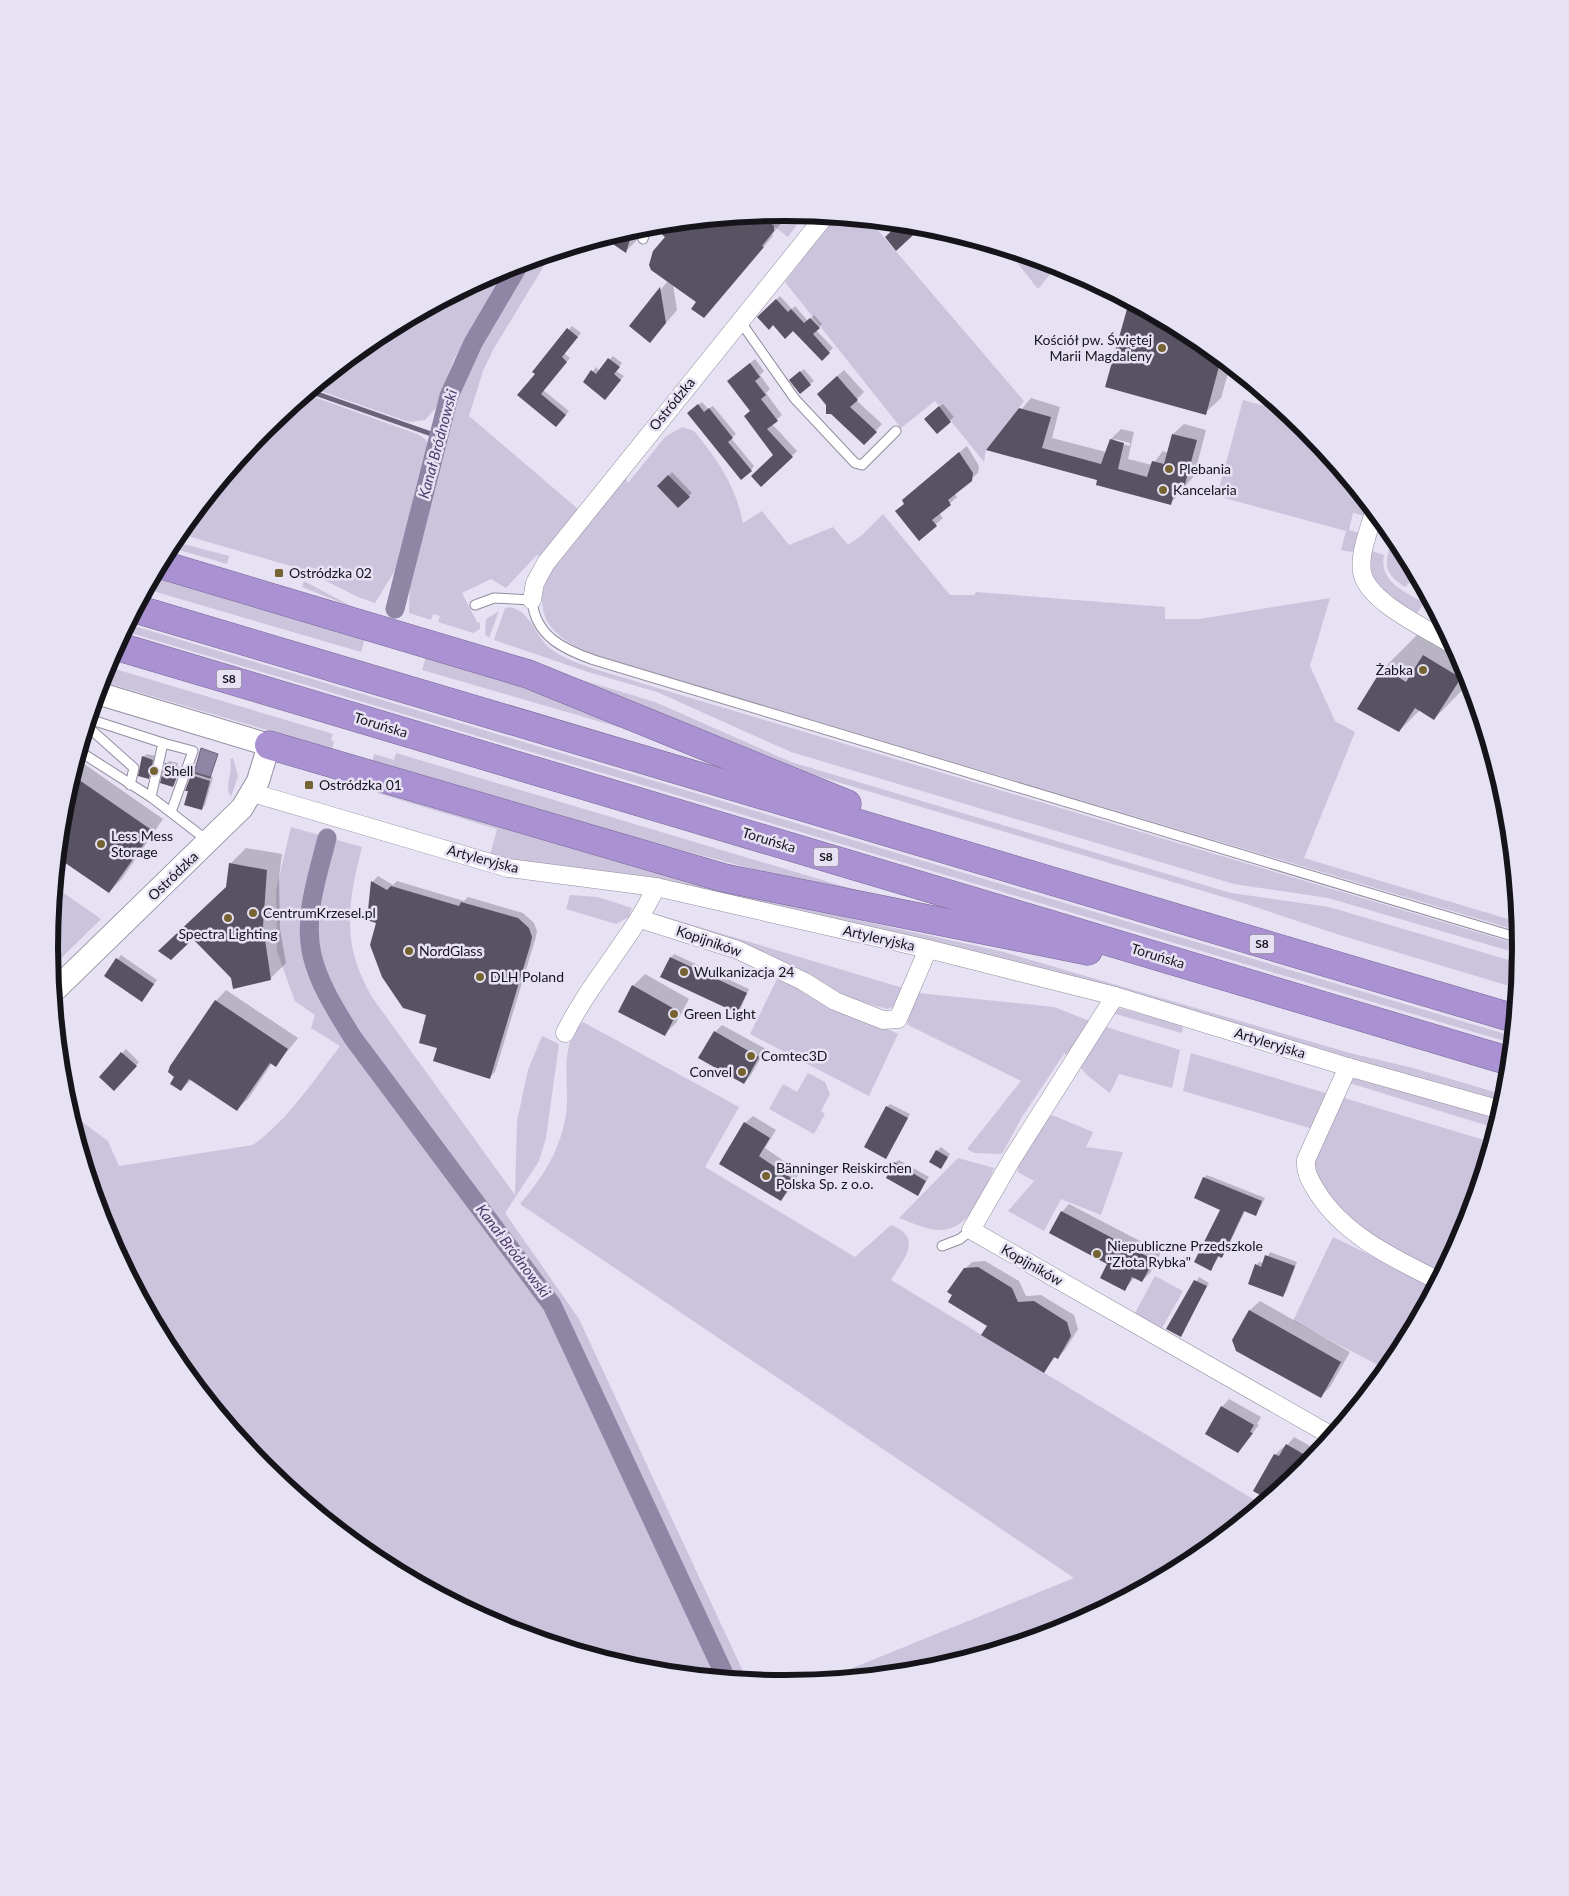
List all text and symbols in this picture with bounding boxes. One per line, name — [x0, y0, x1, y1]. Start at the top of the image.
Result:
place label: Kościół pw. Świętej Marii Magdaleny — [1034, 331, 1153, 364]
marker: Kościół pw. Świętej Marii Magdaleny — [1156, 342, 1168, 354]
street label: Ostródzka — [645, 374, 698, 434]
water label: Kanał Bródnowski — [414, 387, 460, 500]
place label: Plebania — [1179, 460, 1231, 477]
marker: Plebania — [1163, 463, 1175, 475]
place label: Kancelaria — [1173, 481, 1237, 498]
marker: Kancelaria — [1157, 484, 1169, 496]
place label: Ostródzka 02 — [289, 564, 372, 581]
marker: Ostródzka 02 — [273, 567, 285, 579]
place label: Żabka — [1376, 661, 1413, 678]
marker: Żabka — [1417, 664, 1429, 676]
road number: S8 — [216, 670, 242, 689]
street label: Toruńska — [352, 708, 410, 741]
place label: Shell — [164, 762, 193, 779]
marker: Shell — [148, 765, 160, 777]
place label: Ostródzka 01 — [319, 776, 402, 793]
marker: Ostródzka 01 — [303, 779, 315, 791]
street label: Toruńska — [740, 823, 798, 856]
place label: Less Mess Storage — [111, 827, 173, 860]
marker: Less Mess Storage — [95, 838, 107, 850]
street label: Artyleryjska — [446, 841, 521, 876]
street label: Ostródzka — [144, 848, 201, 904]
road number: S8 — [814, 848, 838, 866]
place label: CentrumKrzesel.pl — [263, 904, 376, 921]
marker: CentrumKrzesel.pl — [247, 907, 259, 919]
marker: Spectra Lighting — [222, 912, 234, 924]
street label: Kopijników — [674, 921, 744, 960]
street label: Artyleryjska — [841, 921, 917, 954]
place label: Spectra Lighting — [178, 925, 278, 942]
road number: S8 — [1250, 934, 1274, 954]
street label: Toruńska — [1129, 939, 1187, 972]
place label: NordGlass — [419, 942, 483, 959]
marker: NordGlass — [403, 945, 415, 957]
place label: Wulkanizacja 24 — [694, 963, 794, 980]
marker: Wulkanizacja 24 — [678, 966, 690, 978]
place label: DLH Poland — [490, 968, 564, 985]
marker: DLH Poland — [474, 971, 486, 983]
place label: Green Light — [684, 1005, 756, 1022]
marker: Green Light — [668, 1008, 680, 1020]
street label: Artyleryjska — [1233, 1024, 1308, 1061]
place label: Comtec3D — [761, 1047, 827, 1064]
marker: Comtec3D — [745, 1050, 757, 1062]
place label: Convel — [689, 1063, 732, 1080]
marker: Convel — [736, 1066, 748, 1078]
place label: Bänninger Reiskirchen Polska Sp. z o.o. — [776, 1159, 912, 1192]
marker: Bänninger Reiskirchen Polska Sp. z o.o. — [760, 1170, 772, 1182]
water label: Kanał Bródnowski — [473, 1200, 555, 1301]
place label: Niepubliczne Przedszkole "Złota Rybka" — [1107, 1237, 1263, 1270]
street label: Kopijników — [999, 1240, 1066, 1289]
marker: Niepubliczne Przedszkole "Złota Rybka" — [1091, 1248, 1103, 1260]

